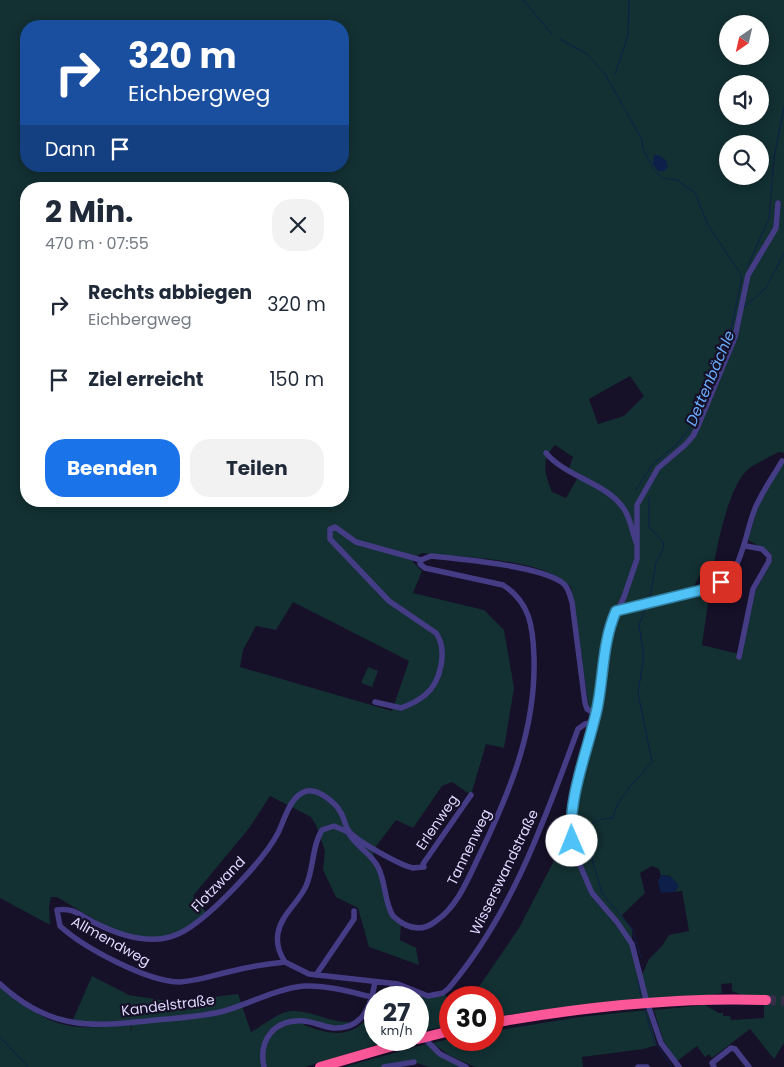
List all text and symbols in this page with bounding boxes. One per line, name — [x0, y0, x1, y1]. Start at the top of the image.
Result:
north arrow — [719, 15, 769, 65]
map controls — [719, 15, 769, 185]
text: 320 m — [128, 31, 236, 80]
icon: right — [45, 40, 110, 105]
button: sound — [719, 75, 769, 125]
text: Eichbergweg — [128, 78, 270, 109]
icon: arrive — [106, 135, 134, 163]
button: search — [719, 135, 769, 185]
text: Dann — [45, 136, 96, 163]
text: 2 Min. — [45, 190, 134, 233]
button: close — [272, 199, 324, 251]
text: 470 m · 07:55 — [45, 232, 149, 255]
text: Rechts abbiegen — [88, 279, 252, 306]
icon: right — [45, 291, 73, 319]
text: 320 m — [267, 291, 326, 318]
text: Eichbergweg — [88, 308, 191, 331]
water label: Dettenbächle — [680, 327, 740, 429]
icon: arrive — [45, 366, 73, 394]
text: Ziel erreicht — [88, 366, 204, 393]
text: 150 m — [269, 366, 324, 393]
button: Beenden — [45, 439, 180, 497]
button: Teilen — [190, 439, 324, 497]
pin — [700, 561, 742, 603]
icon: arrive — [707, 568, 735, 596]
street label: Erlenweg — [411, 790, 463, 854]
street label: Wisserswandstraße — [465, 805, 543, 938]
street label: Tannenweg — [442, 806, 496, 888]
position arrow — [545, 814, 597, 866]
street label: Flotzwand — [186, 852, 250, 916]
street label: Allmendweg — [68, 911, 154, 971]
speed limit sign: 30 — [439, 986, 504, 1051]
street label: Kandelstraße — [120, 989, 216, 1021]
text: 27 — [383, 995, 410, 1030]
text: km/h — [381, 1022, 412, 1039]

